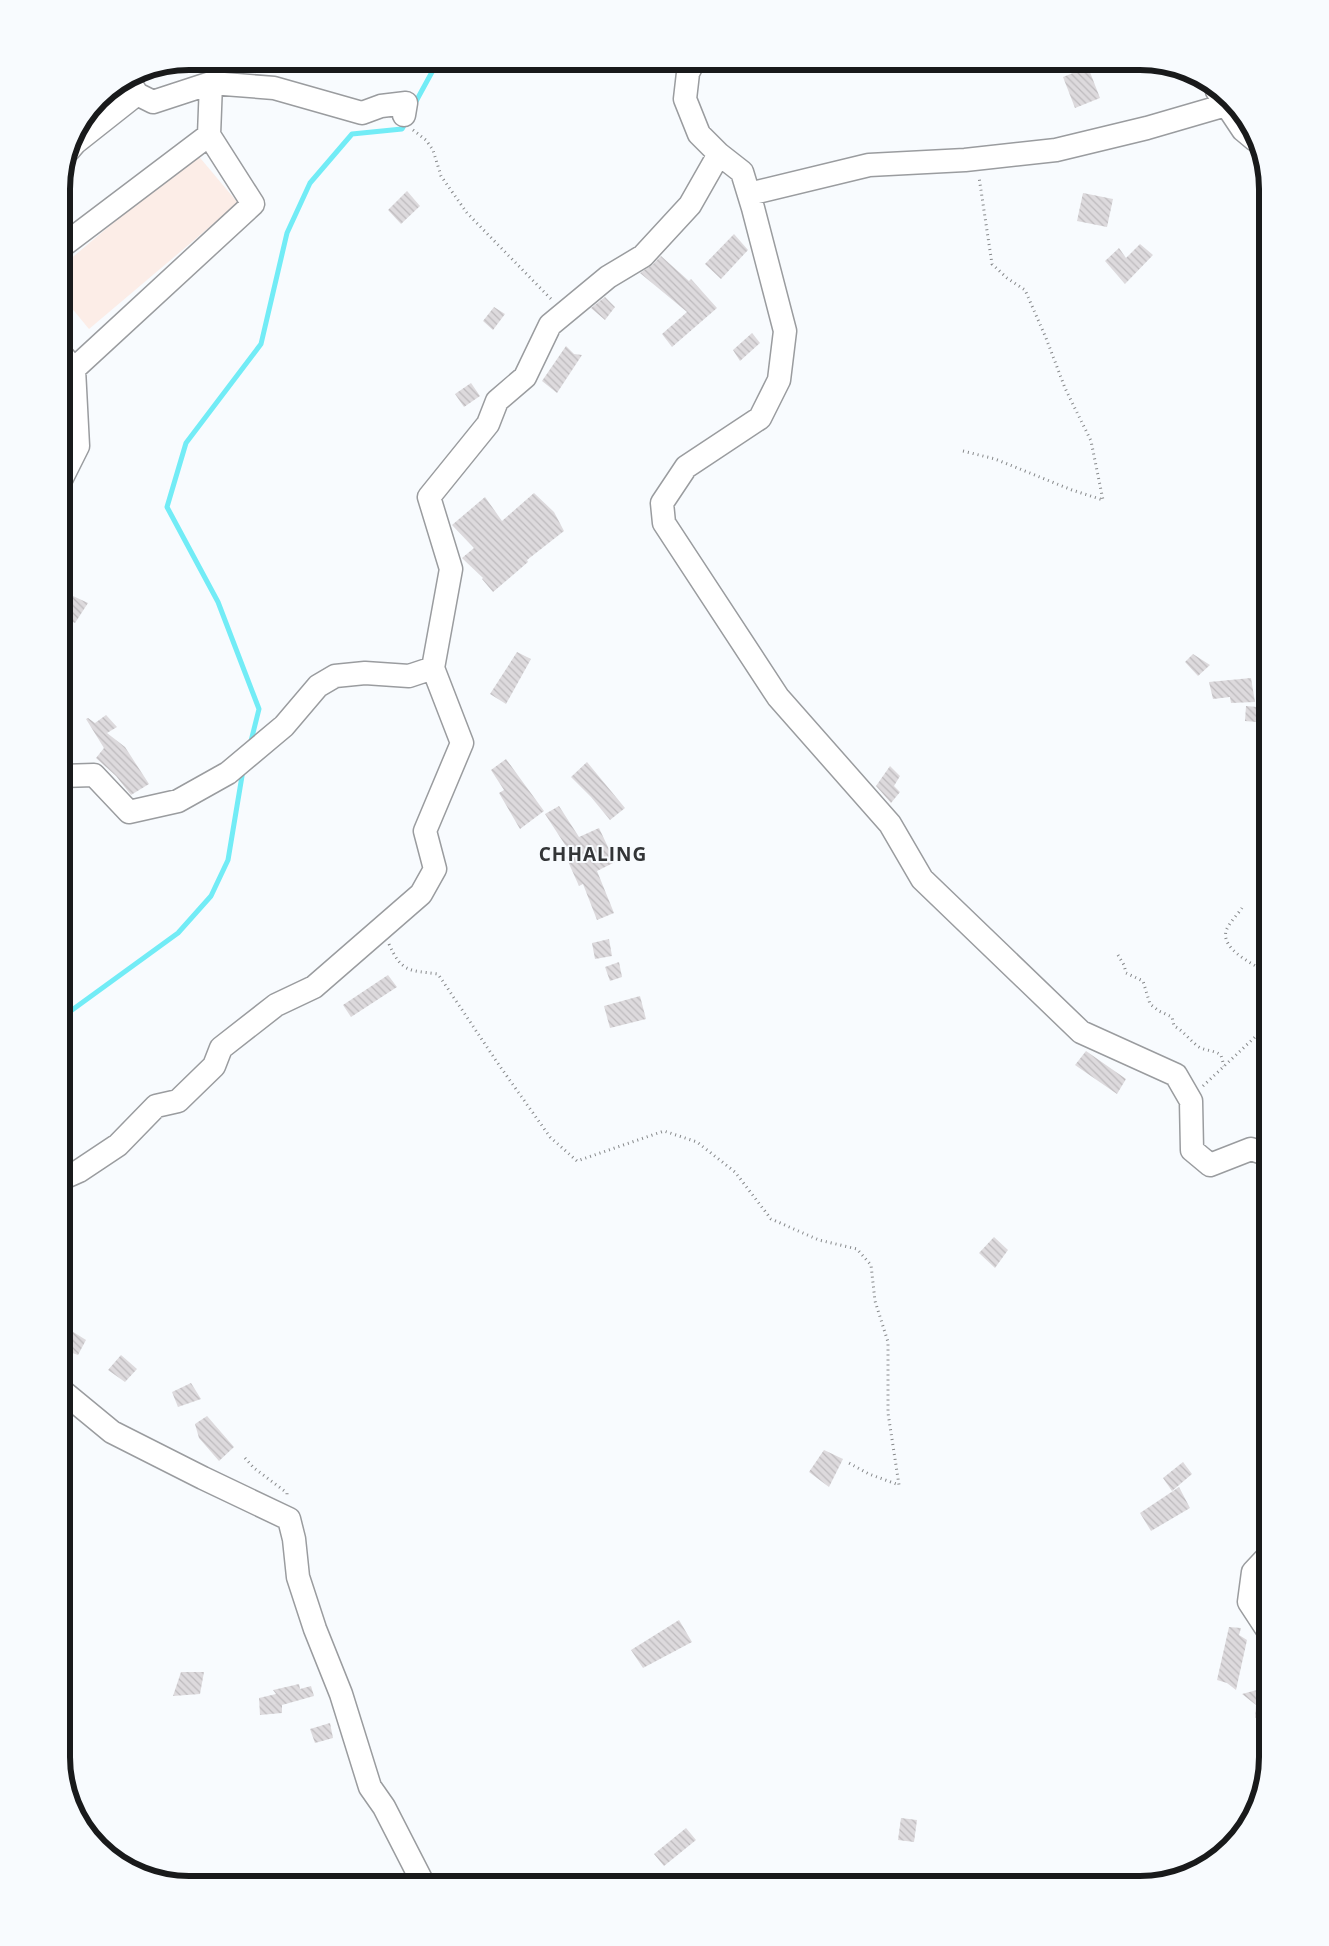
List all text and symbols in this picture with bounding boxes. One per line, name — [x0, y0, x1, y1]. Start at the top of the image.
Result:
district label: CHHALING — [539, 841, 647, 867]

